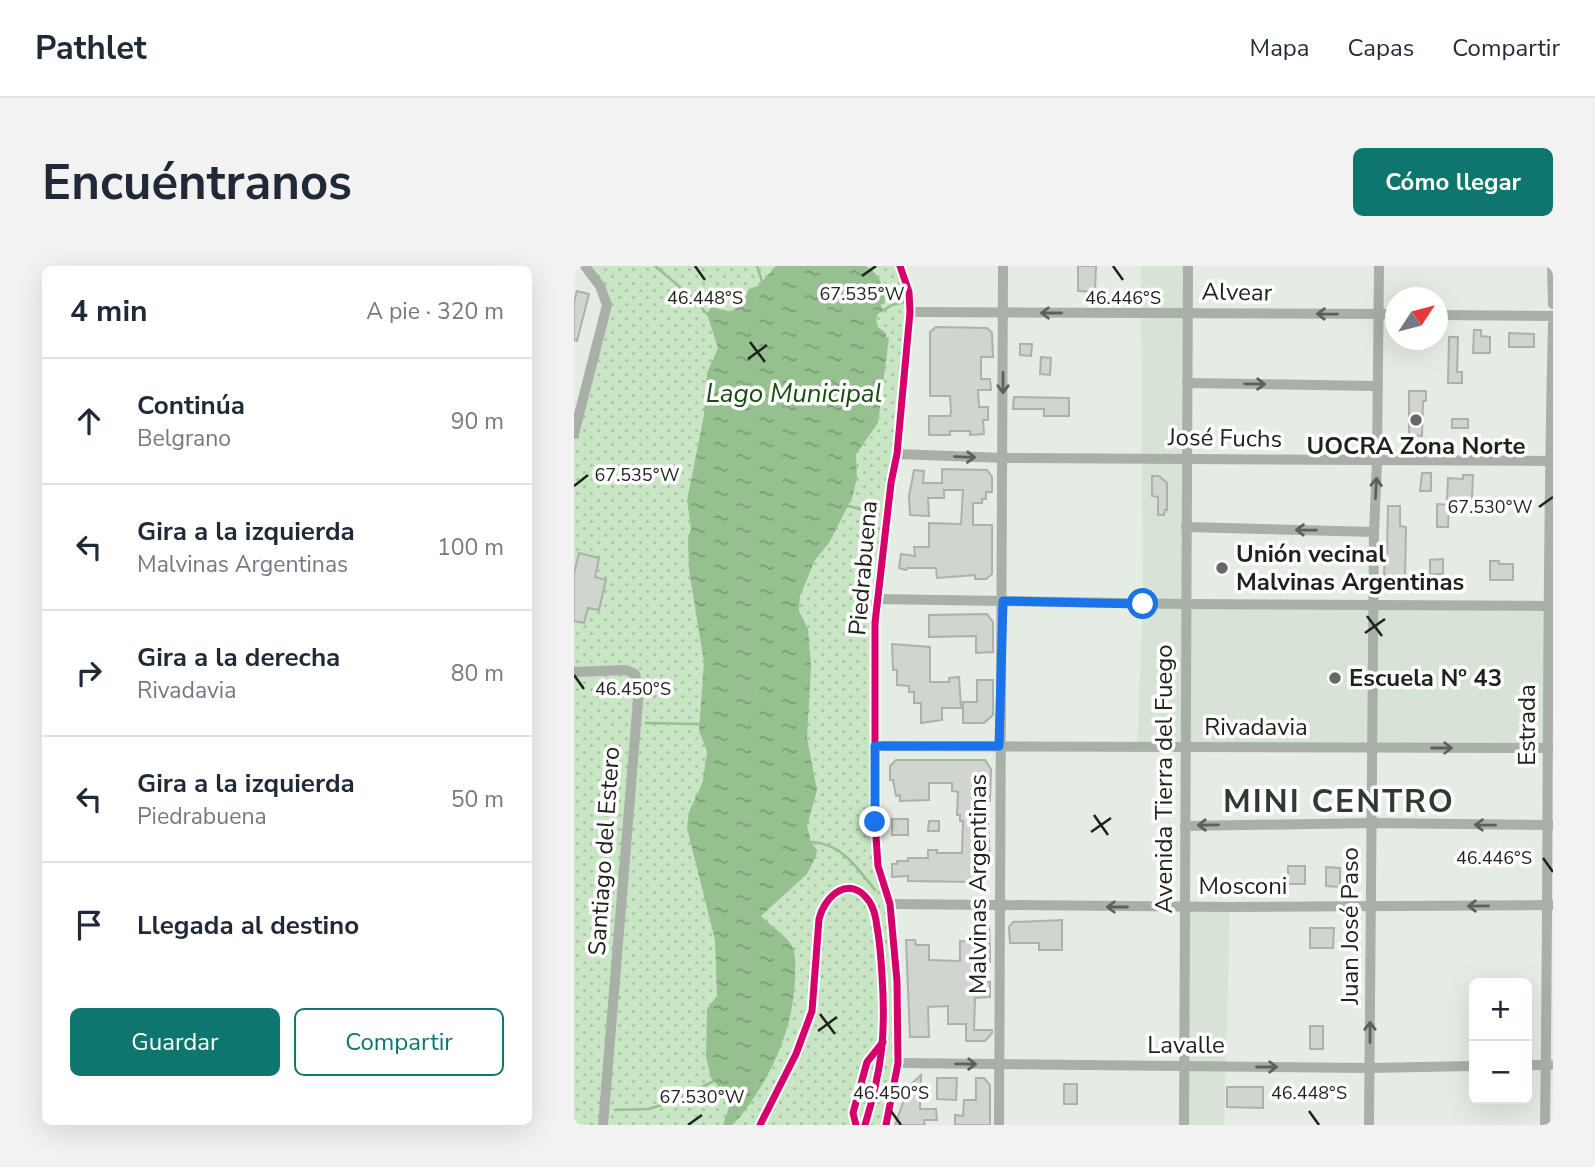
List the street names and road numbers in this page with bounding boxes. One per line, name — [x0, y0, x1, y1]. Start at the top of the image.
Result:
street label: Alvear — [1201, 275, 1273, 309]
street label: José Fuchs — [1167, 421, 1282, 455]
street label: Piedrabuena — [841, 499, 885, 637]
street label: Avenida Tierra del Fuego — [1148, 644, 1180, 914]
street label: Estrada — [1511, 684, 1543, 766]
street label: Rivadavia — [1204, 711, 1308, 743]
street label: Santiago del Estero — [581, 745, 627, 957]
street label: Malvinas Argentinas — [962, 774, 994, 994]
street label: Juan José Paso — [1334, 847, 1366, 1006]
street label: Mosconi — [1199, 870, 1287, 902]
street label: Lavalle — [1147, 1029, 1225, 1061]

